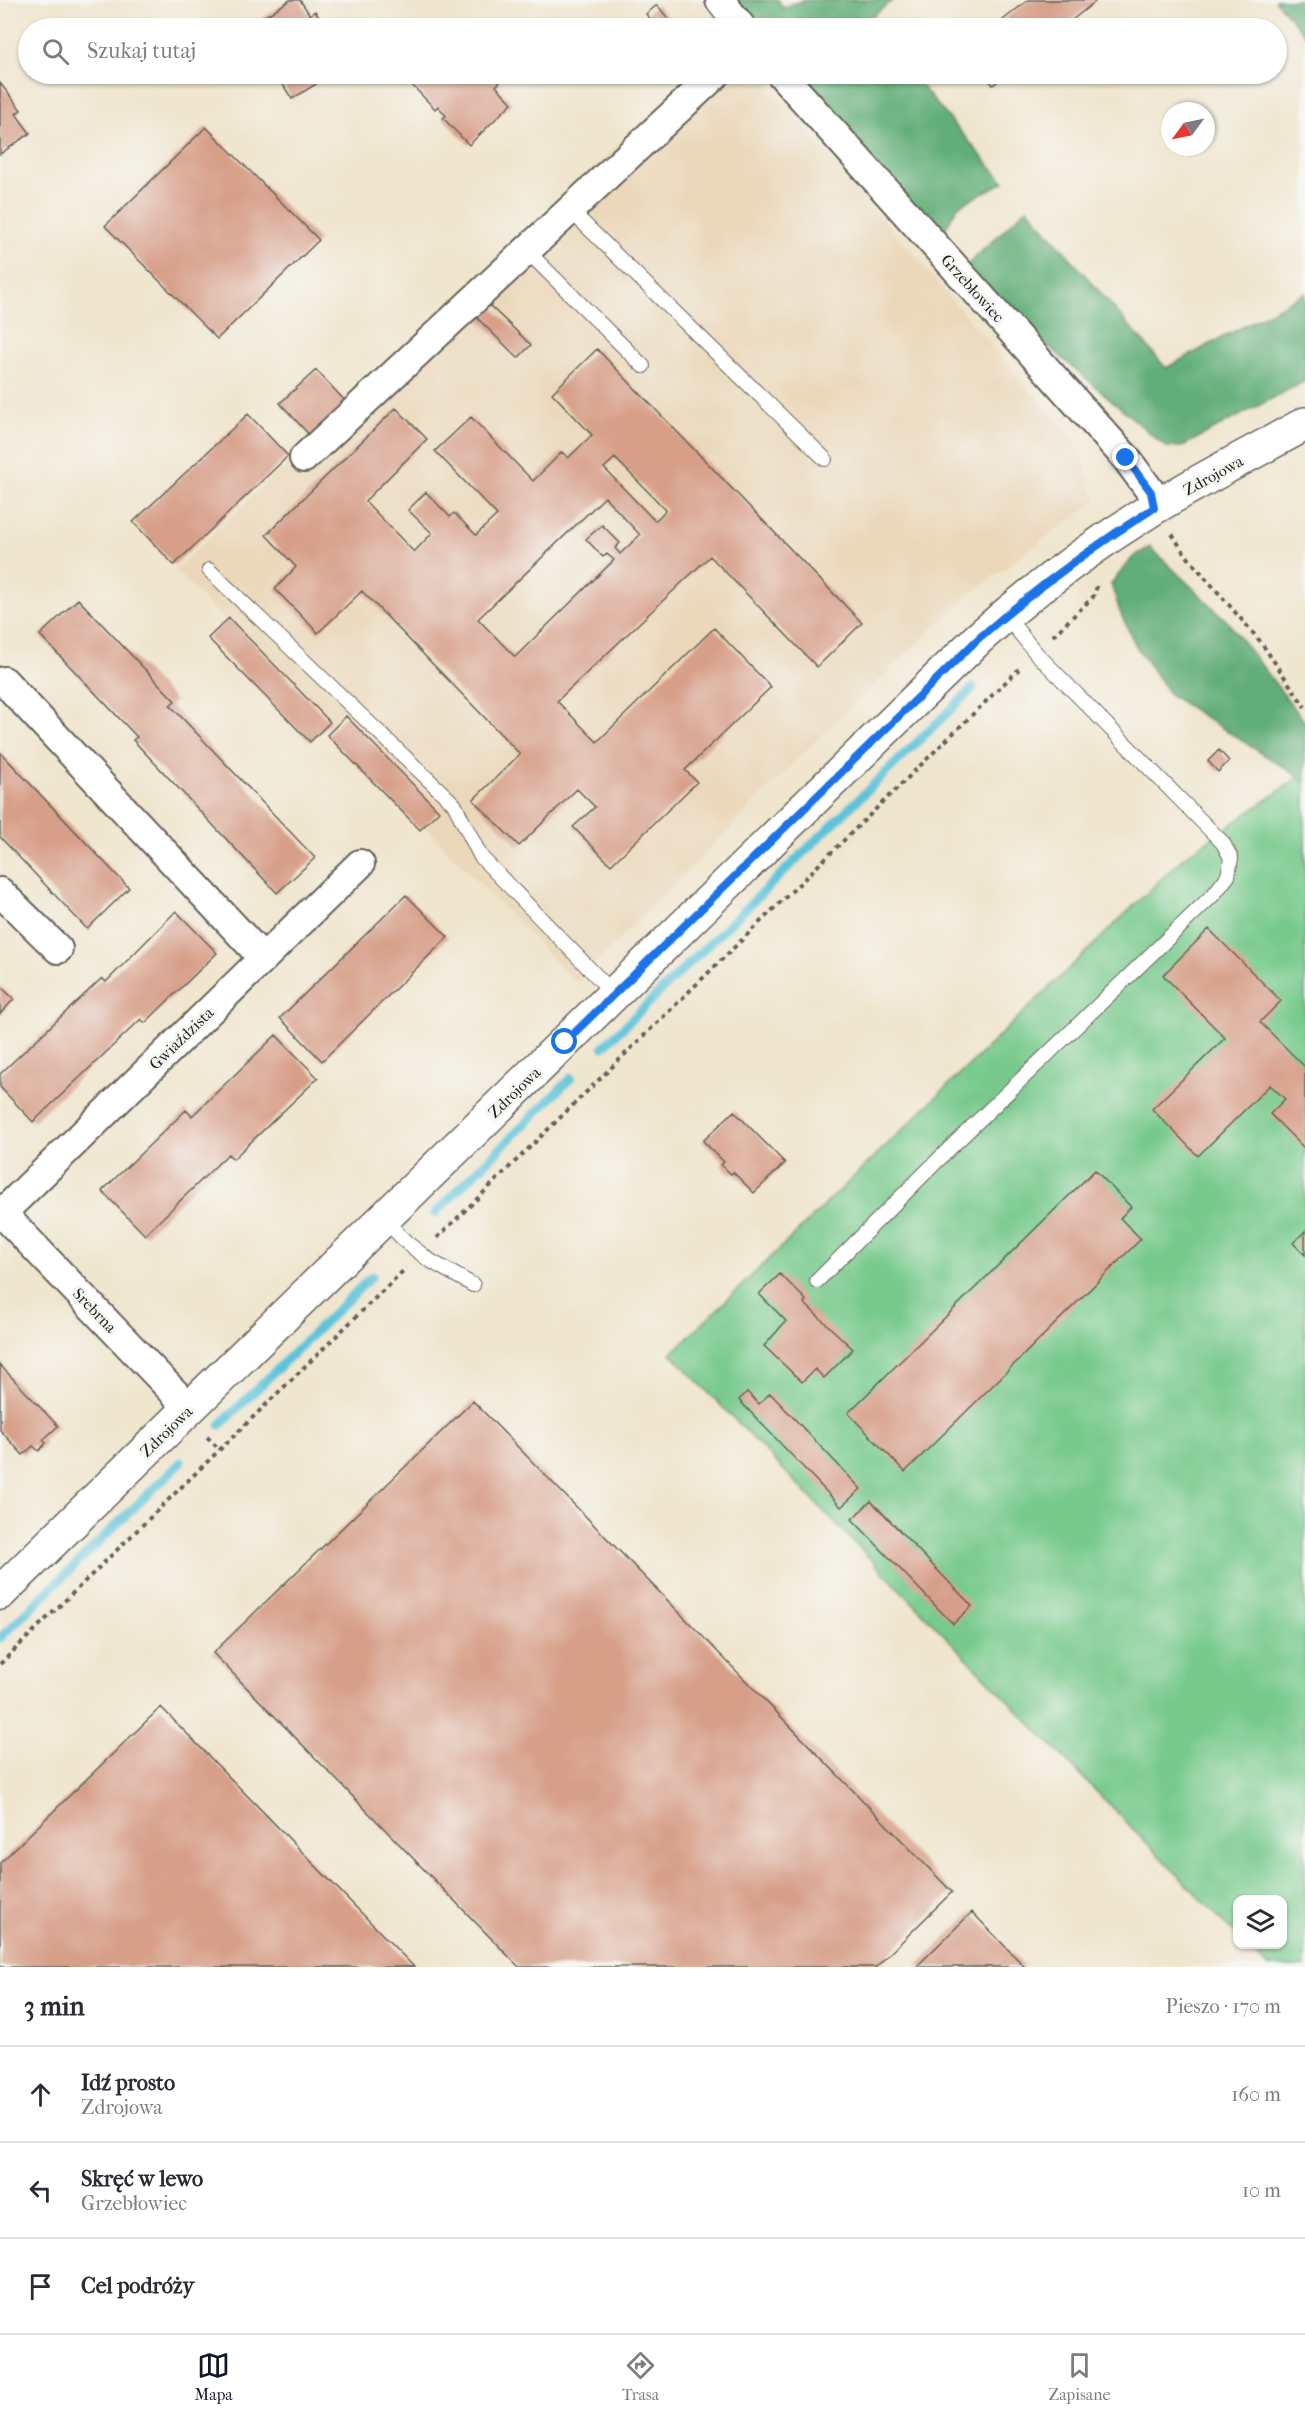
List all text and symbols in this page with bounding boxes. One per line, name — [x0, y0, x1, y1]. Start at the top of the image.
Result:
search box — [18, 18, 1287, 84]
icon: search — [39, 35, 72, 68]
text: Szukaj tutaj — [87, 38, 196, 64]
north arrow — [1161, 102, 1215, 156]
street label: Grzebłowiec — [937, 250, 1008, 326]
route end — [1112, 444, 1138, 470]
street label: Zdrojowa — [1180, 451, 1247, 500]
street label: Gwiaździsta — [145, 1003, 218, 1074]
route start — [551, 1028, 577, 1054]
street label: Zdrojowa — [484, 1062, 545, 1122]
street label: Srebrna — [69, 1284, 121, 1337]
street label: Zdrojowa — [136, 1401, 197, 1461]
map controls — [1233, 1895, 1287, 1949]
button: layers — [1233, 1895, 1287, 1949]
text: 3 min — [24, 1991, 85, 2022]
text: Pieszo · 170 m — [1166, 1995, 1281, 2018]
text: Idź prosto — [81, 2070, 175, 2096]
icon: ahead — [24, 2078, 57, 2111]
text: 160 m — [1231, 2083, 1281, 2106]
text: Zdrojowa — [81, 2096, 163, 2119]
text: Skręć w lewo — [81, 2166, 203, 2192]
icon: left — [24, 2174, 57, 2207]
text: 10 m — [1242, 2179, 1281, 2202]
text: Grzebłowiec — [81, 2192, 187, 2215]
icon: arrive — [24, 2270, 57, 2303]
text: Cel podróży — [81, 2273, 194, 2299]
tab: Mapa — [195, 2349, 233, 2404]
tab: Trasa — [622, 2349, 659, 2404]
tab: Zapisane — [1048, 2349, 1110, 2404]

